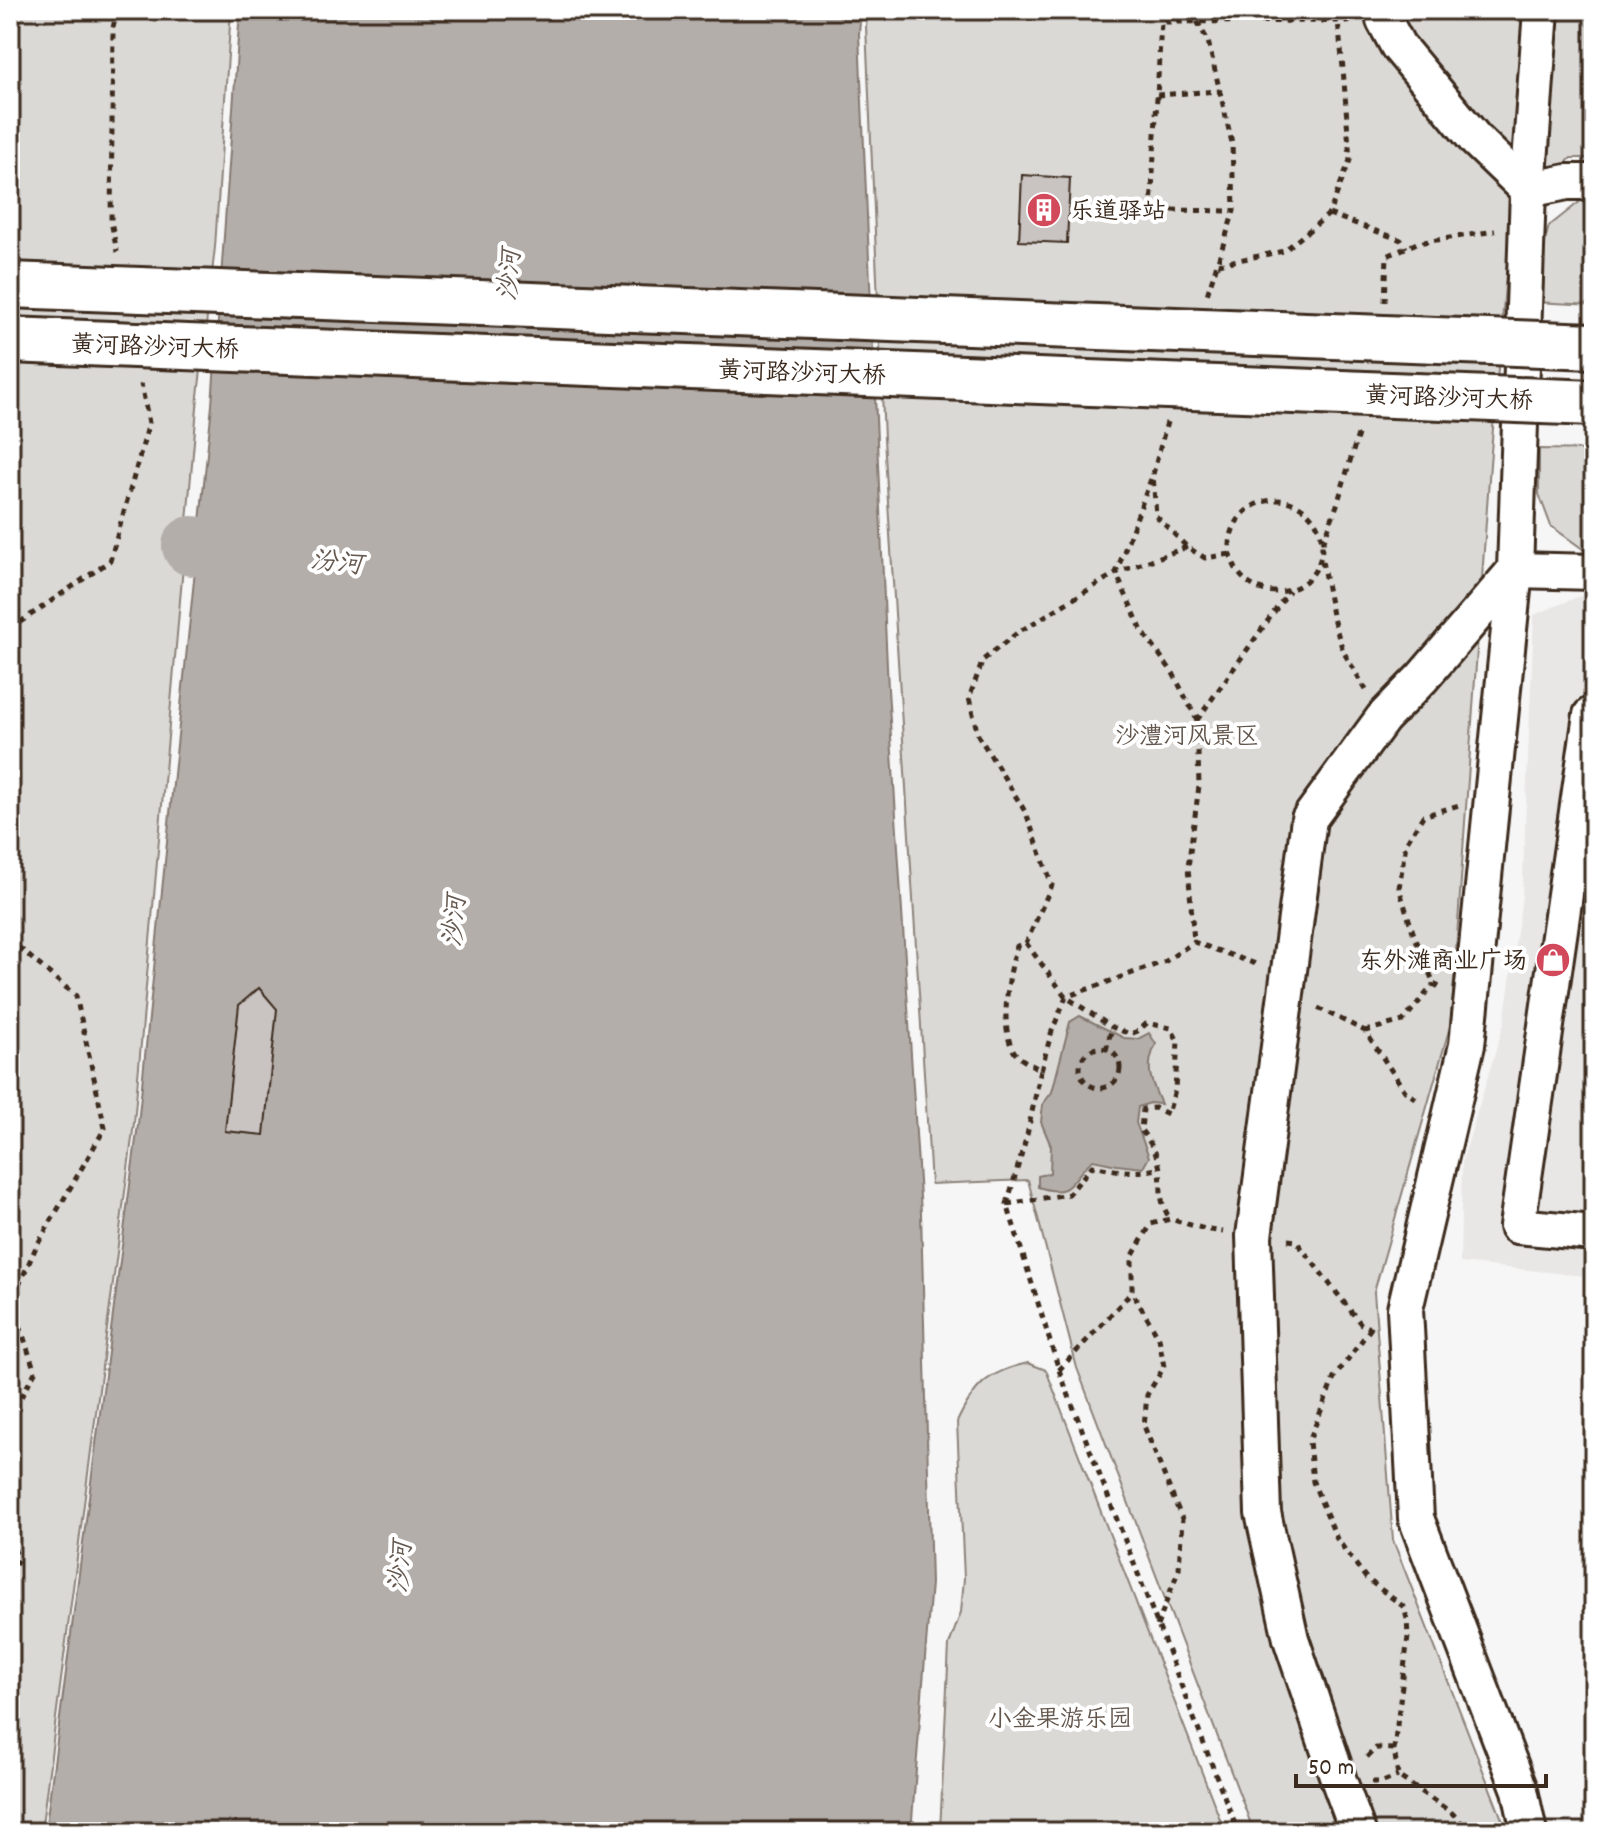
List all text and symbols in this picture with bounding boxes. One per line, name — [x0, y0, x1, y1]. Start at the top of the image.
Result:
building icon: 乐道驿站 — [1025, 191, 1063, 229]
place label: 乐道驿站 — [1070, 196, 1166, 230]
water label: 沙河 — [491, 244, 533, 303]
street label: 黄河路沙河大桥 — [70, 329, 239, 369]
street label: 黄河路沙河大桥 — [717, 355, 886, 395]
street label: 黄河路沙河大桥 — [1364, 380, 1533, 420]
water label: 汾河 — [309, 543, 368, 586]
park label: 沙澧河风景区 — [1115, 721, 1259, 755]
water label: 沙河 — [436, 890, 478, 949]
shop icon: 东外滩商业广场 — [1534, 941, 1572, 979]
place label: 东外滩商业广场 — [1359, 946, 1527, 980]
water label: 沙河 — [382, 1536, 424, 1595]
park label: 小金果游乐园 — [988, 1704, 1132, 1738]
scale bar — [1296, 1738, 1546, 1788]
text: 50 m — [1308, 1752, 1354, 1786]

